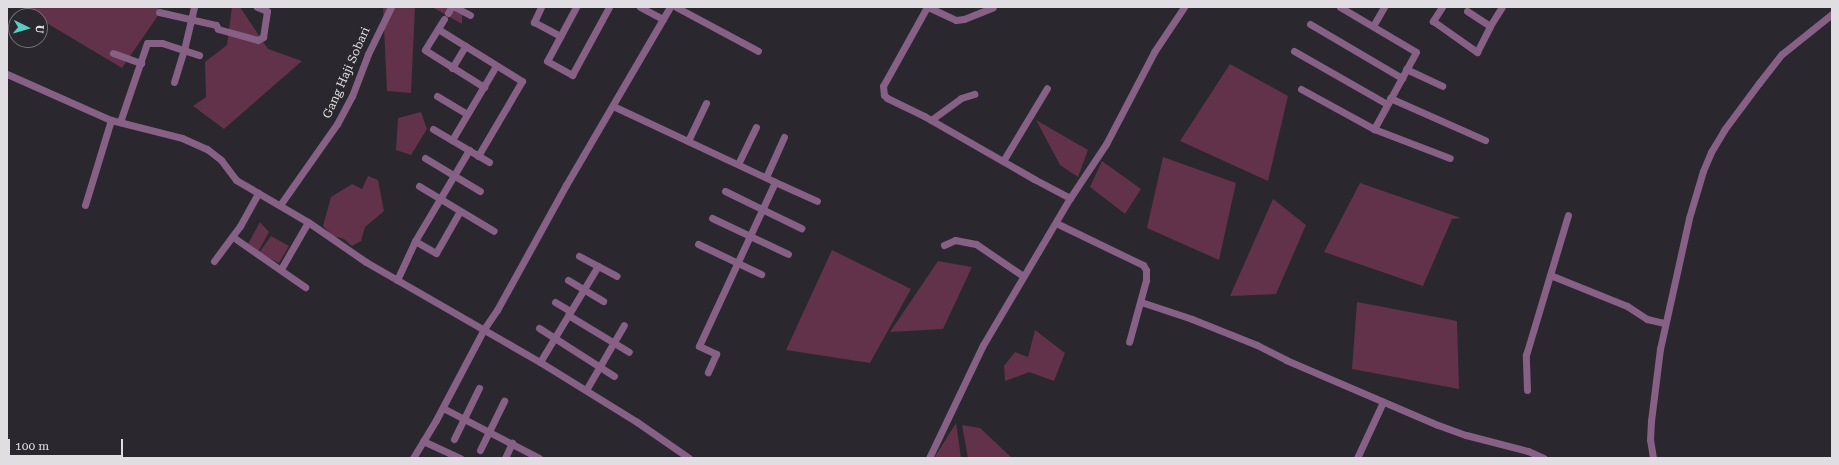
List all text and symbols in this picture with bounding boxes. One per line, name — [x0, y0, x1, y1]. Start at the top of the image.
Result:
north arrow — [8, 8, 48, 48]
text: U — [33, 24, 46, 34]
street label: Gang Haji Sobari — [320, 25, 374, 121]
scale bar — [10, 431, 125, 457]
text: 100 m — [15, 439, 49, 453]

